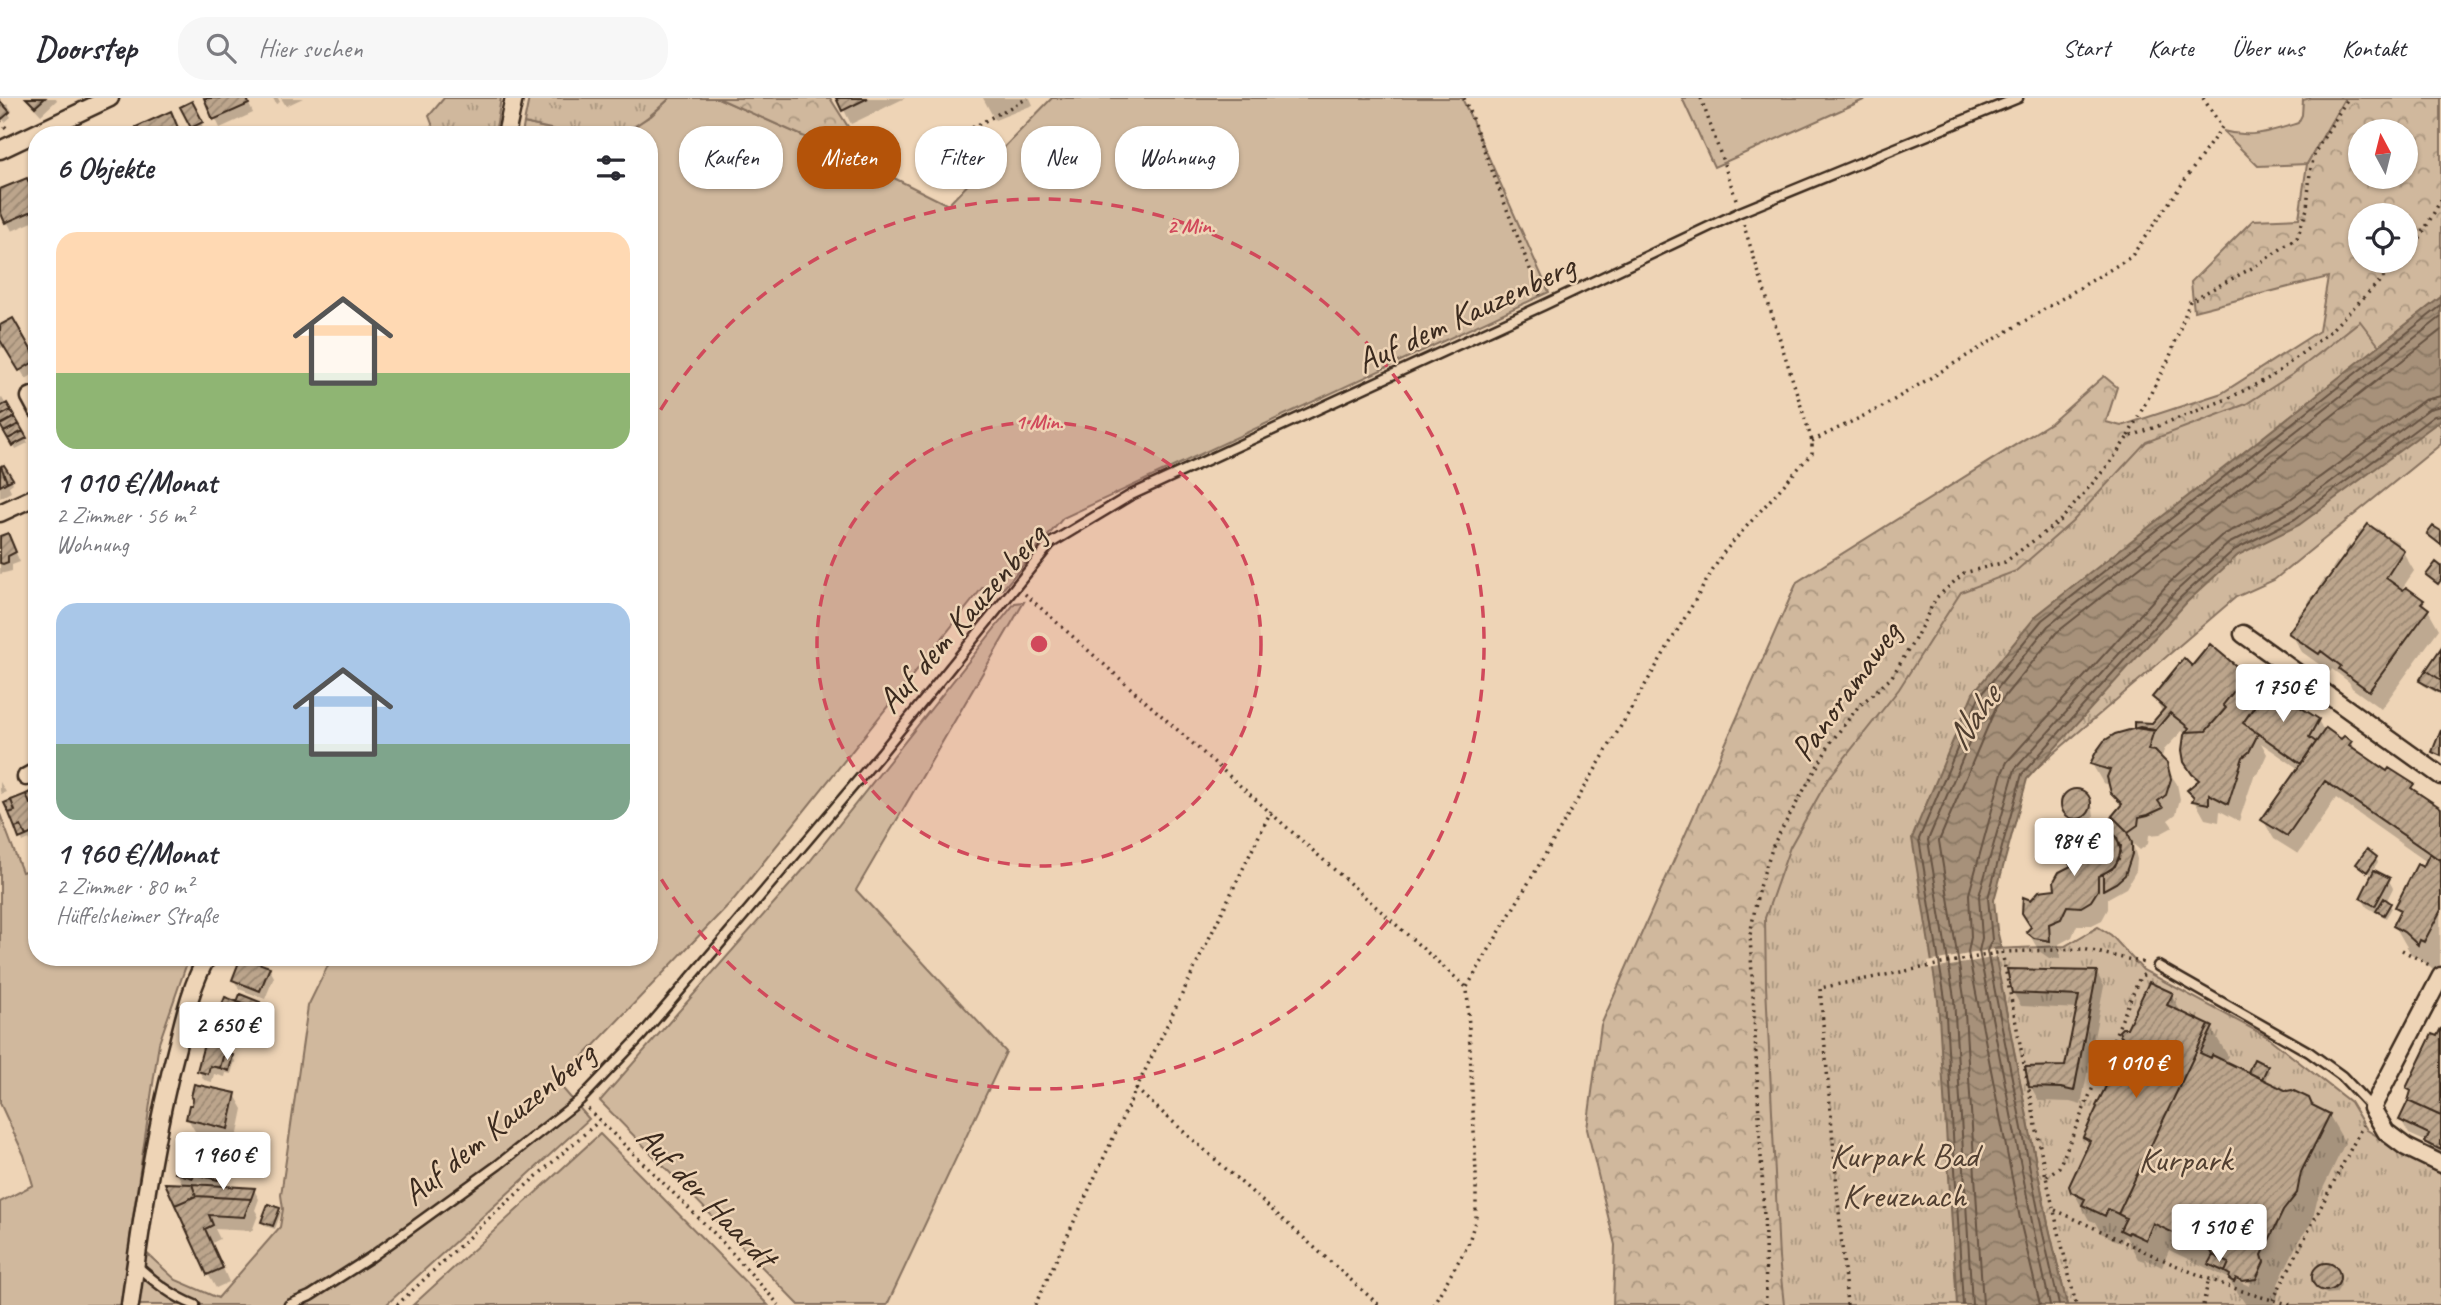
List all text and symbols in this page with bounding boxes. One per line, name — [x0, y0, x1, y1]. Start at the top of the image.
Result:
search box — [178, 17, 668, 80]
text: Doorstep — [35, 27, 136, 69]
icon: search — [202, 29, 240, 67]
text: Hier suchen — [258, 32, 363, 65]
text: Start — [2063, 33, 2110, 63]
text: Karte — [2148, 33, 2194, 63]
text: Über uns — [2232, 33, 2304, 63]
text: Kontakt — [2342, 33, 2406, 63]
north arrow — [2348, 119, 2418, 189]
map controls — [2348, 119, 2418, 273]
chip: Kaufen — [679, 126, 783, 189]
chip: Mieten — [797, 126, 901, 189]
chip: Filter — [915, 126, 1007, 189]
chip: Neu — [1021, 126, 1101, 189]
chip: Wohnung — [1115, 126, 1239, 189]
text: 6 Objekte — [56, 149, 153, 187]
icon: filters — [592, 149, 630, 187]
button: locate — [2348, 203, 2418, 273]
text: 2 Min. — [1167, 213, 1216, 239]
street label: Auf dem Kauzenberg — [1349, 242, 1584, 384]
icon: home — [280, 278, 406, 404]
text: 1 Min. — [1015, 409, 1064, 435]
text: 1 010 €/Monat — [56, 463, 217, 501]
text: 2 Zimmer · 56 m² — [56, 501, 193, 530]
street label: Auf dem Kauzenberg — [867, 512, 1058, 722]
text: Wohnung — [56, 530, 129, 559]
street label: Panoramaweg — [1780, 611, 1913, 770]
centre of rings — [1027, 632, 1051, 656]
icon: home — [280, 649, 406, 775]
pin: 1 750 € — [2218, 664, 2348, 724]
water label: Nahe — [1934, 672, 2014, 758]
text: 1 750 € — [2252, 672, 2314, 701]
pin: 984 € — [2025, 818, 2123, 878]
text: 984 € — [2051, 826, 2097, 855]
text: 1 960 €/Monat — [56, 834, 217, 872]
text: 2 Zimmer · 80 m² — [56, 872, 193, 901]
text: Hüffelsheimer Straße — [56, 901, 218, 930]
pin: 2 650 € — [162, 1002, 292, 1062]
text: 2 650 € — [196, 1010, 259, 1039]
street label: Auf dem Kauzenberg — [392, 1030, 606, 1215]
pin: 1 010 € — [2071, 1040, 2201, 1100]
text: 1 010 € — [2105, 1048, 2167, 1077]
street label: Auf der Haardt — [627, 1115, 789, 1281]
pin: 1 960 € — [158, 1132, 288, 1192]
park label: Kurpark Bad Kreuznach — [1830, 1133, 1983, 1218]
park label: Kurpark — [2138, 1137, 2235, 1182]
text: 1 960 € — [191, 1140, 255, 1169]
pin: 1 510 € — [2154, 1204, 2284, 1264]
text: 1 510 € — [2188, 1212, 2250, 1241]

